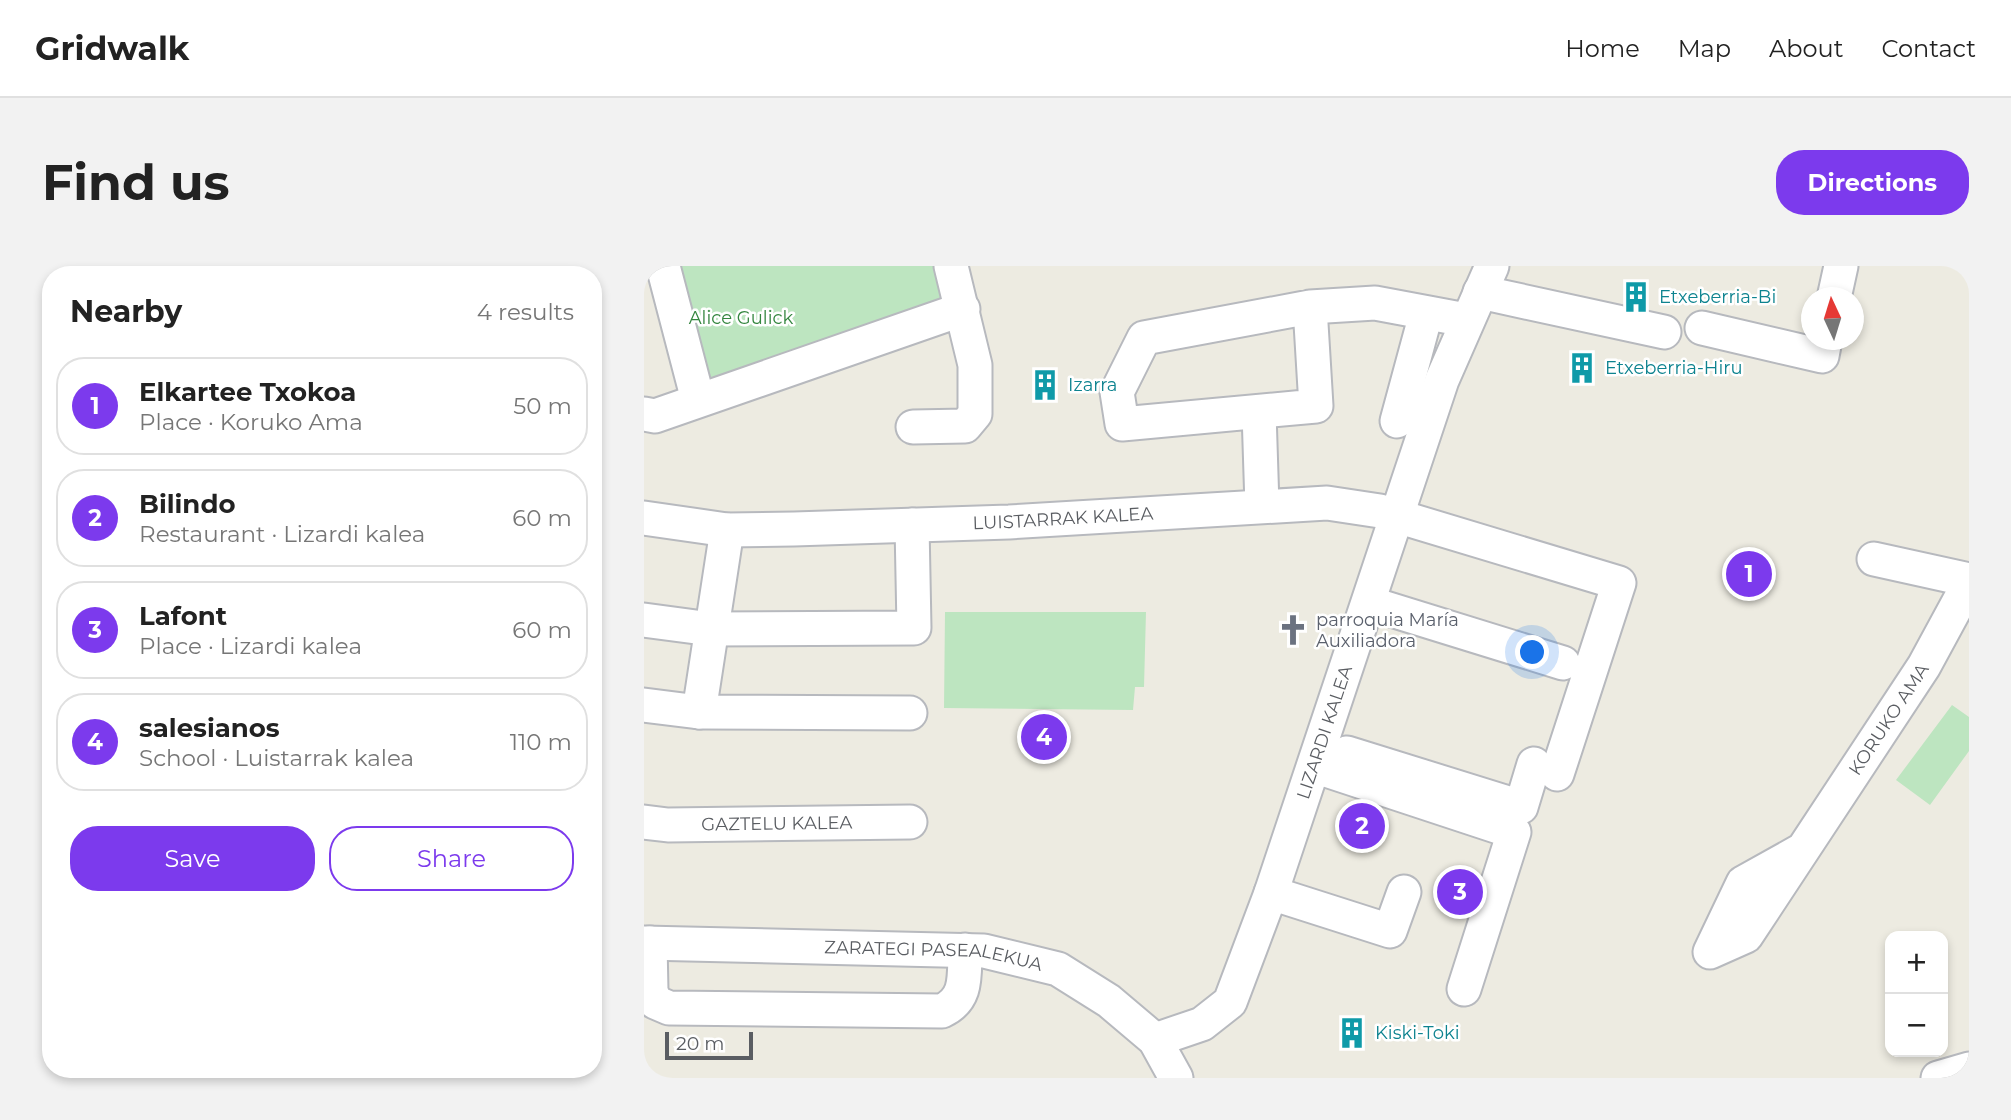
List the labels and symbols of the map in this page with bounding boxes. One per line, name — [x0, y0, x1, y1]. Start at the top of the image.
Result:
building icon: Etxeberria-Bi — [1619, 280, 1653, 314]
place label: Etxeberria-Bi — [1659, 286, 1776, 308]
north arrow — [1801, 287, 1864, 350]
park label: Alice Gulick — [689, 307, 794, 329]
building icon: Etxeberria-Hiru — [1565, 351, 1599, 385]
place label: Etxeberria-Hiru — [1605, 357, 1743, 379]
building icon: Izarra — [1028, 368, 1062, 402]
place label: Izarra — [1068, 374, 1117, 396]
street label: LUISTARRAK KALEA — [972, 502, 1154, 534]
pin: 1 — [1726, 548, 1772, 600]
place label: parroquia María Auxiliadora — [1316, 609, 1459, 652]
church icon: parroquia María Auxiliadora — [1276, 613, 1310, 647]
your location — [1515, 635, 1549, 669]
street label: KORUKO AMA — [1844, 659, 1934, 779]
street label: LIZARDI KALEA — [1292, 663, 1357, 802]
pin: 4 — [1021, 711, 1067, 763]
pin: 2 — [1339, 800, 1385, 852]
street label: GAZTELU KALEA — [701, 812, 853, 836]
pin: 3 — [1437, 866, 1483, 918]
street label: ZARATEGI PASEALEKUA — [824, 936, 1045, 976]
building icon: Kiski-Toki — [1335, 1016, 1369, 1050]
place label: Kiski-Toki — [1375, 1022, 1460, 1044]
scale bar — [665, 1029, 752, 1061]

